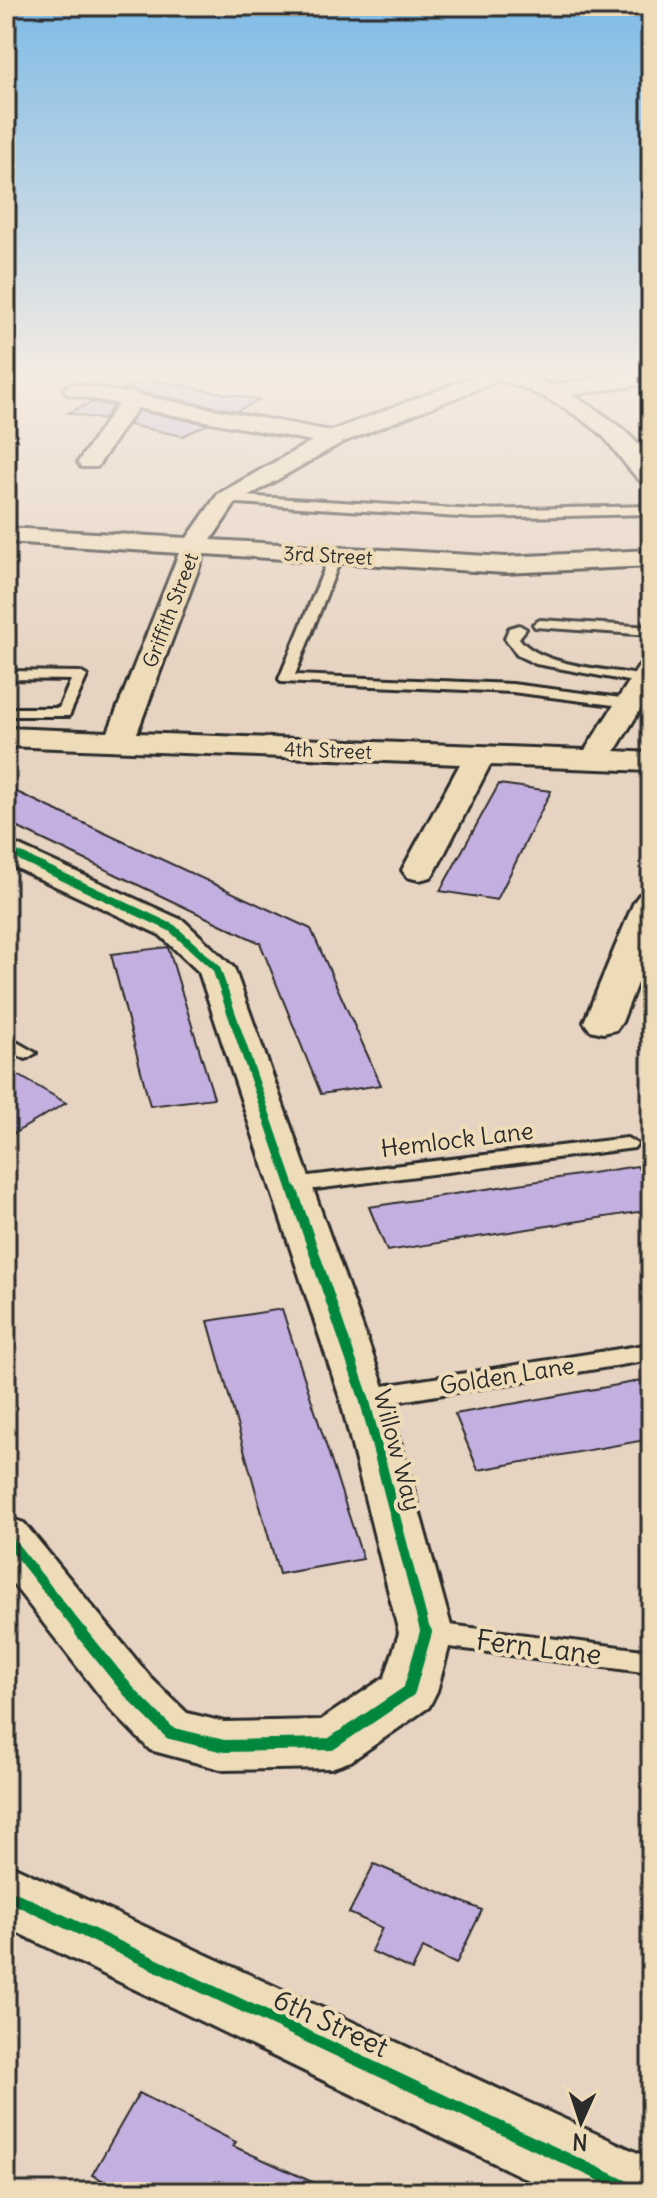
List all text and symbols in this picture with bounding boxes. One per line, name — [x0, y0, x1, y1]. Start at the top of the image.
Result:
street label: 3rd Street — [283, 540, 373, 570]
street label: Griffith Street — [137, 549, 203, 671]
street label: 4th Street — [284, 736, 373, 764]
street label: Hemlock Lane — [379, 1115, 535, 1163]
street label: Golden Lane — [437, 1350, 577, 1400]
street label: Willow Way — [367, 1386, 429, 1514]
street label: Fern Lane — [474, 1621, 604, 1673]
street label: 6th Street — [268, 1981, 394, 2065]
north arrow — [541, 2082, 621, 2162]
text: N — [572, 2128, 588, 2156]

